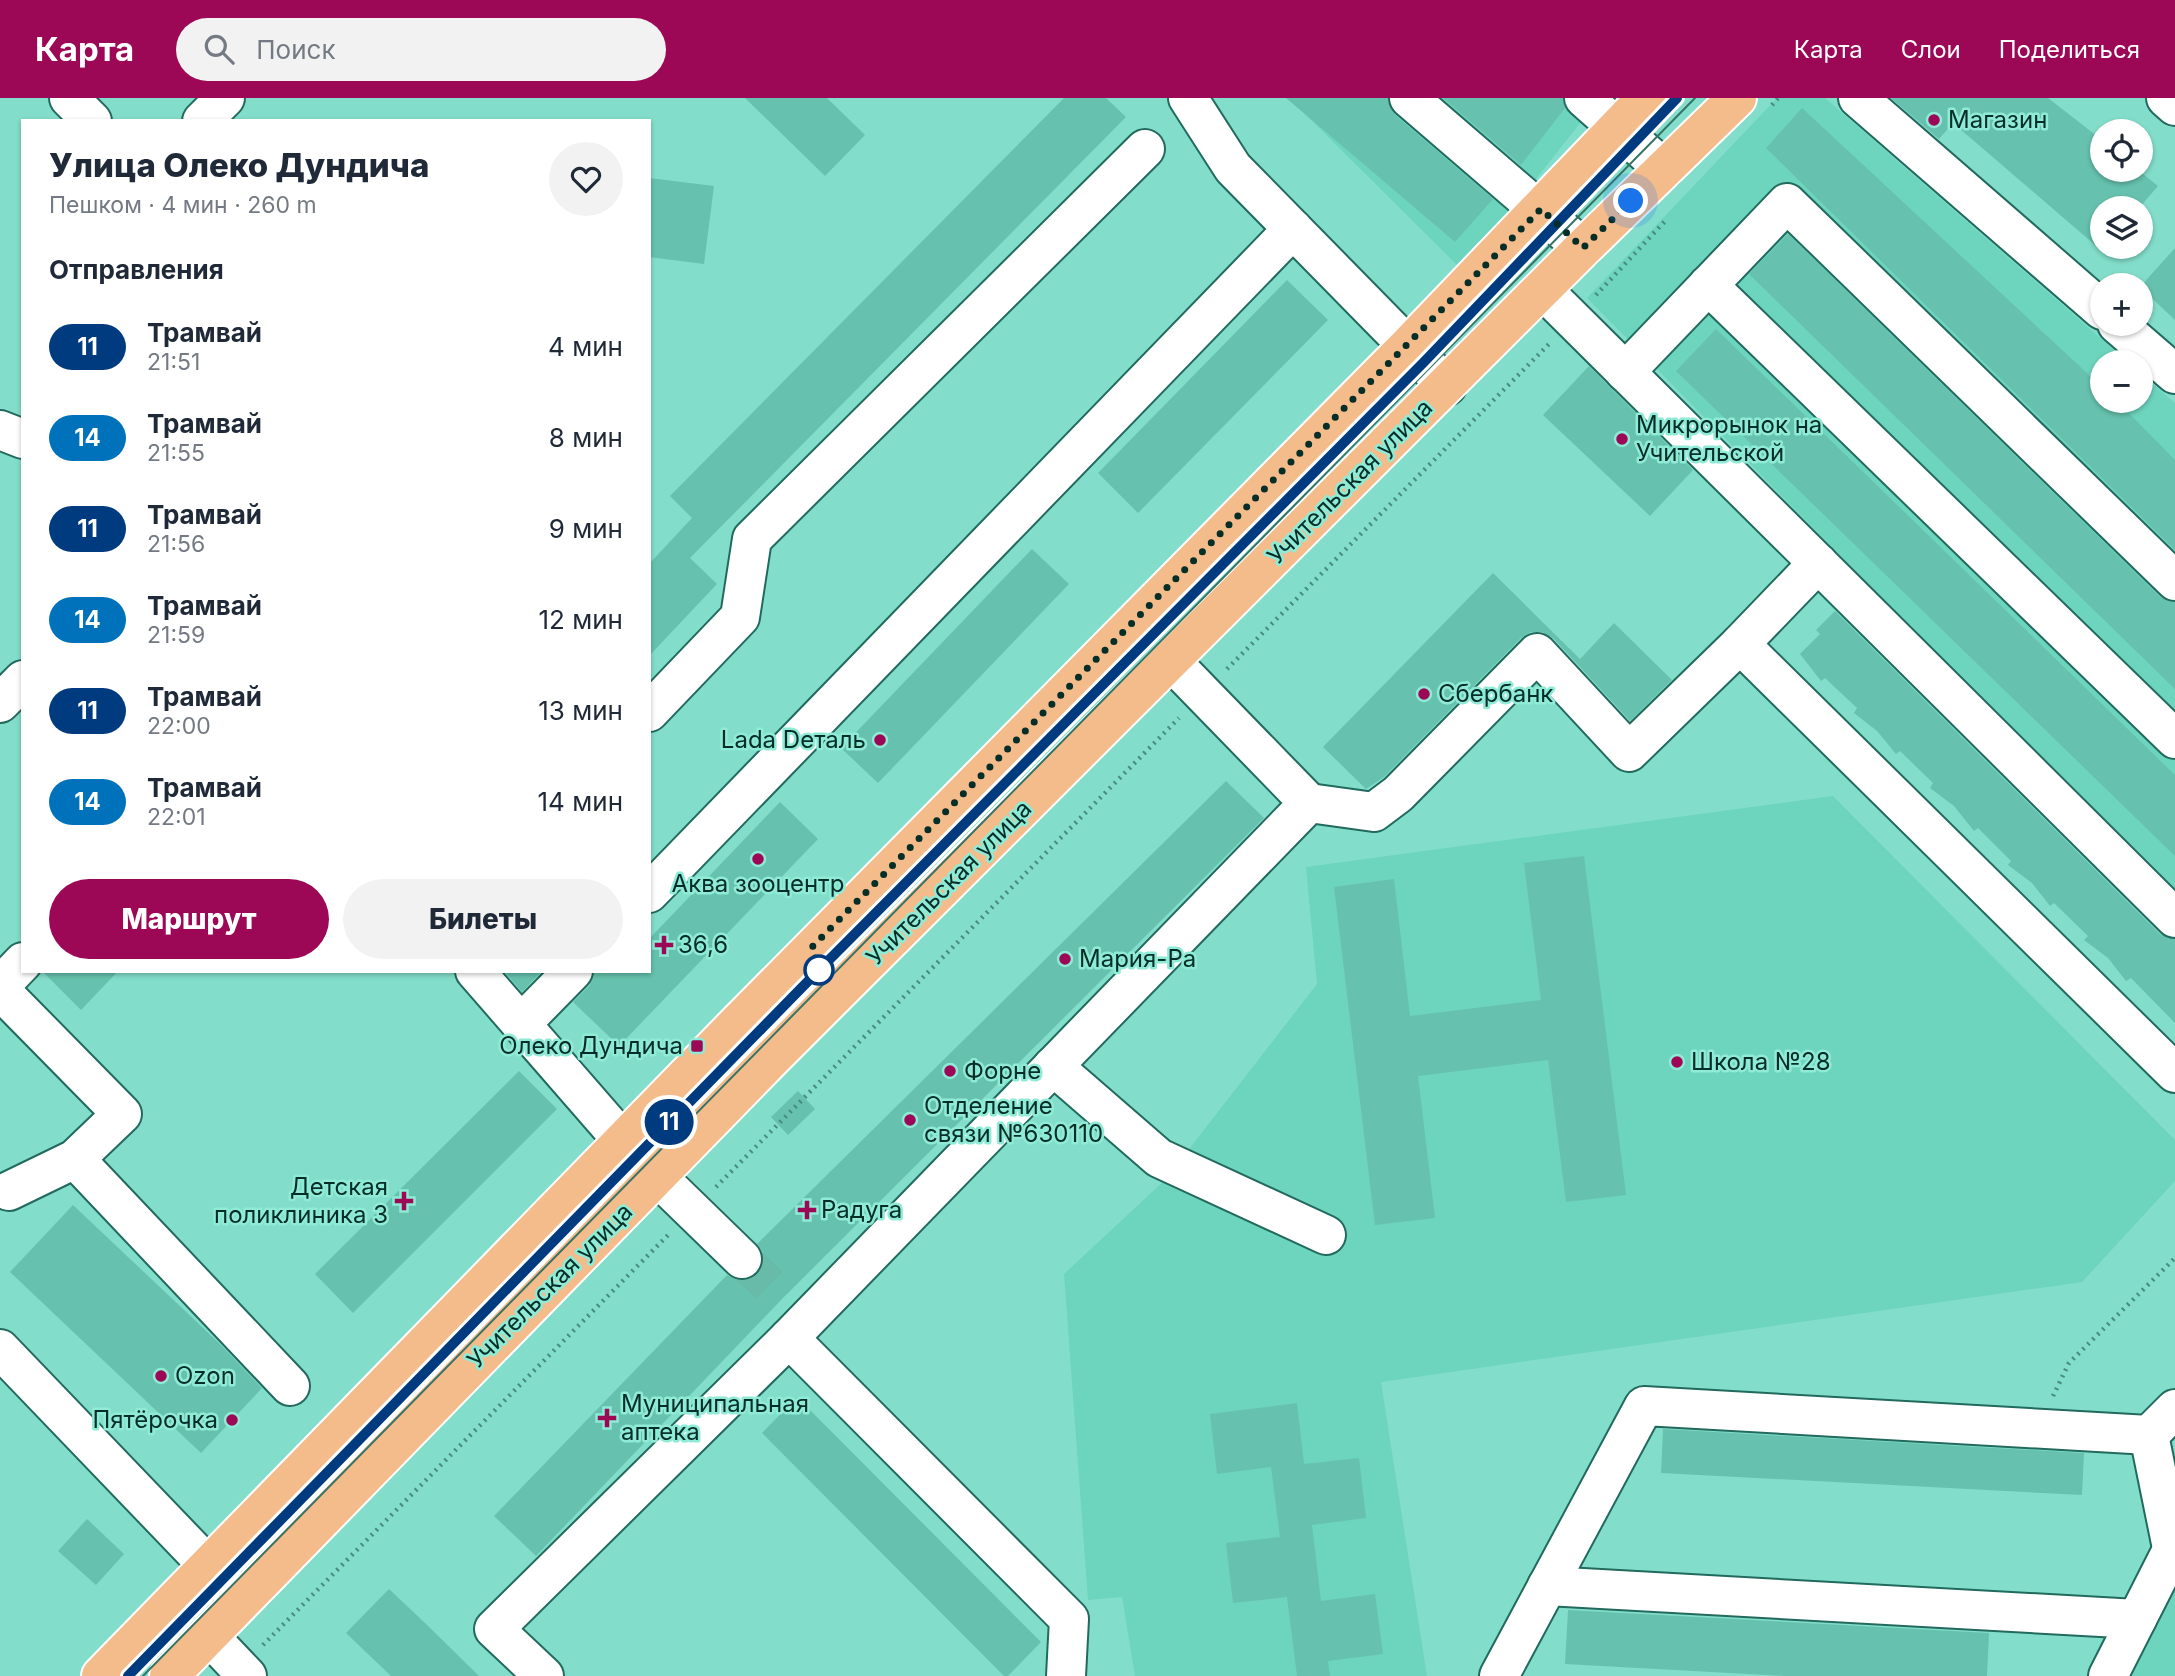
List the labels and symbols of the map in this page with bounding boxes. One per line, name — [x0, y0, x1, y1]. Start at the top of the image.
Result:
place label: Магазин — [1948, 105, 2047, 134]
marker: Магазин — [1926, 112, 1942, 128]
your location — [1613, 183, 1648, 218]
street label: Учительская улица — [1261, 393, 1438, 570]
place label: Микрорынок на Учительской — [1636, 410, 1822, 467]
marker: Микрорынок на Учительской — [1614, 431, 1630, 447]
place label: Сбербанк — [1438, 679, 1553, 708]
marker: Сбербанк — [1416, 686, 1432, 702]
place label: Lada Dеталь — [721, 725, 866, 754]
marker: Lada Dеталь — [872, 732, 888, 748]
street label: Учительская улица — [860, 794, 1037, 971]
marker: Аква зооцентр — [750, 851, 766, 867]
place label: Аква зооцентр — [672, 869, 844, 898]
place label: 36,6 — [678, 930, 728, 959]
marker: 36,6 — [656, 937, 672, 953]
place label: Мария-Ра — [1079, 944, 1196, 973]
marker: Мария-Ра — [1057, 951, 1073, 967]
unlabelled marker — [804, 955, 834, 985]
place label: Олеко Дундича — [499, 1031, 683, 1060]
marker: Олеко Дундича — [689, 1038, 705, 1054]
place label: Школа №28 — [1691, 1047, 1831, 1076]
marker: Школа №28 — [1669, 1054, 1685, 1070]
place label: Форне — [964, 1056, 1041, 1085]
marker: Форне — [942, 1063, 958, 1079]
place label: Отделение связи №630110 — [924, 1091, 1103, 1148]
line badge: 11 — [638, 1099, 700, 1145]
marker: Отделение связи №630110 — [902, 1112, 918, 1128]
place label: Детская поликлиника 3 — [214, 1172, 388, 1229]
marker: Детская поликлиника 3 — [394, 1191, 414, 1211]
place label: Радуга — [821, 1195, 902, 1224]
street label: Учительская улица — [461, 1197, 638, 1374]
marker: Радуга — [799, 1202, 815, 1218]
place label: Ozon — [175, 1361, 235, 1390]
marker: Ozon — [153, 1368, 169, 1384]
place label: Муниципальная аптека — [621, 1389, 809, 1446]
place label: Пятёрочка — [92, 1405, 218, 1434]
marker: Муниципальная аптека — [599, 1410, 615, 1426]
marker: Пятёрочка — [224, 1412, 240, 1428]

